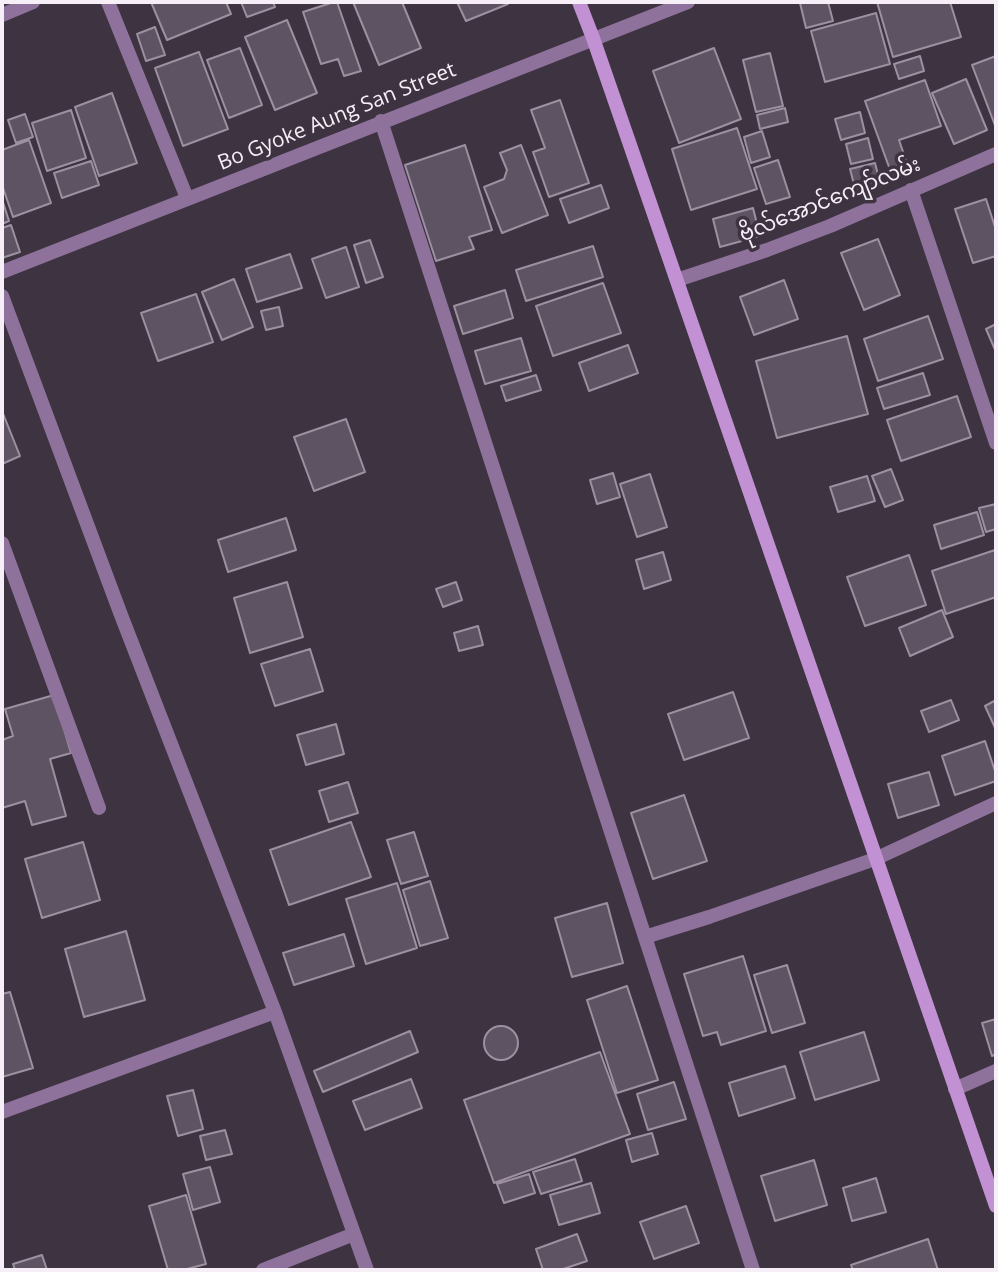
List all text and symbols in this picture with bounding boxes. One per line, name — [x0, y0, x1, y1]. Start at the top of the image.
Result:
street label: Bo Gyoke Aung San Street — [214, 58, 460, 176]
street label: ဗိုလ်အောင်ကျော်လမ်း — [736, 152, 924, 248]

